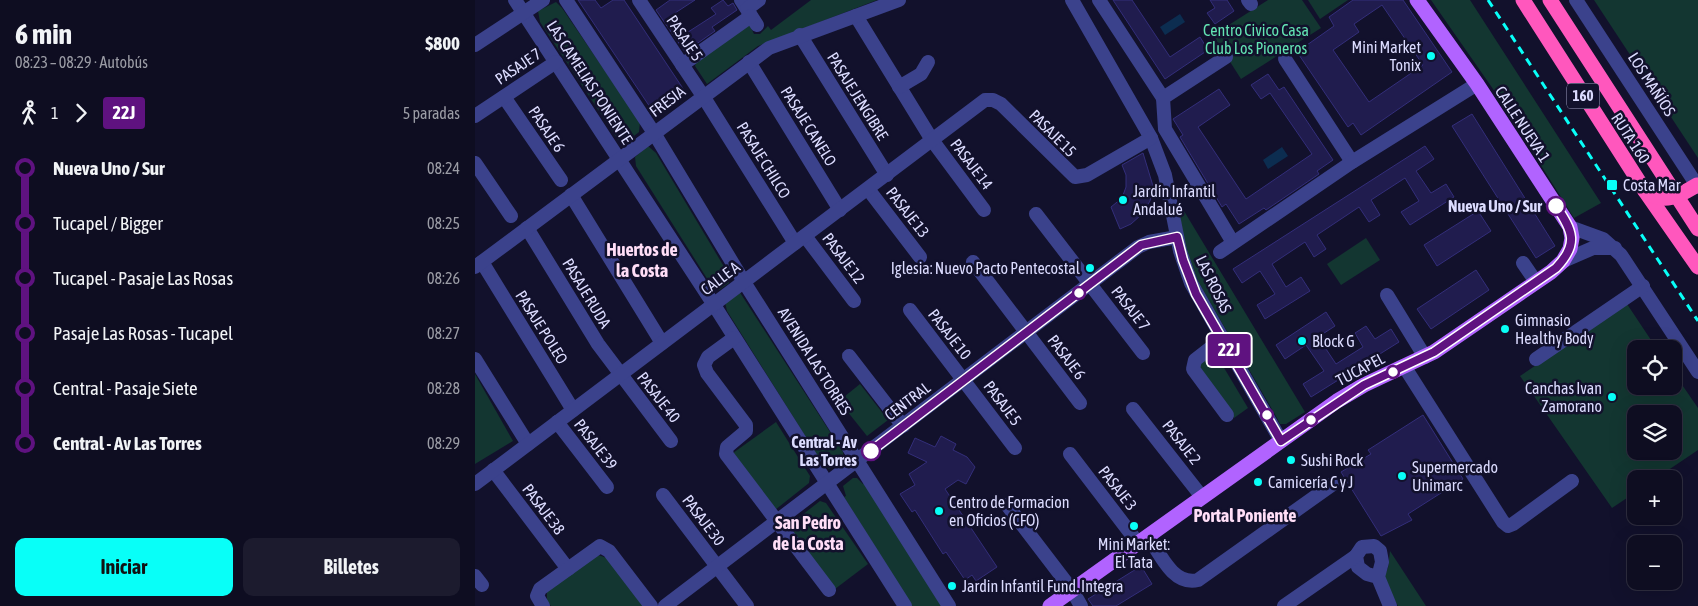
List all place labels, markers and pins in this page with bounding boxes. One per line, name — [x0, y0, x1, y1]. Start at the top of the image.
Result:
place label: Mini Market Tonix — [1351, 38, 1422, 74]
marker: Mini Market Tonix — [1425, 50, 1437, 62]
place label: Costa Mar — [1623, 176, 1681, 194]
marker: Costa Mar — [1605, 178, 1619, 192]
place label: Jardín Infantil Andalué — [1133, 182, 1216, 218]
marker: Jardín Infantil Andalué — [1117, 194, 1129, 206]
marker: Nueva Uno / Sur — [1546, 196, 1566, 216]
place label: Nueva Uno / Sur — [1448, 197, 1542, 215]
place label: Iglesia: Nuevo Pacto Pentecostal — [891, 259, 1081, 278]
marker: Iglesia: Nuevo Pacto Pentecostal — [1084, 262, 1096, 274]
unlabelled marker — [1072, 286, 1086, 300]
place label: Gimnasio Healthy Body — [1515, 311, 1594, 348]
marker: Gimnasio Healthy Body — [1499, 323, 1511, 335]
place label: Block G — [1312, 332, 1355, 350]
marker: Block G — [1296, 335, 1308, 347]
unlabelled marker — [1386, 365, 1400, 379]
place label: Canchas Ivan Zamorano — [1525, 379, 1602, 415]
marker: Canchas Ivan Zamorano — [1606, 391, 1618, 403]
unlabelled marker — [1260, 408, 1274, 422]
unlabelled marker — [1304, 413, 1318, 427]
place label: Central - Av Las Torres — [791, 433, 857, 469]
marker: Central - Av Las Torres — [861, 441, 881, 461]
place label: Sushi Rock — [1301, 451, 1363, 469]
marker: Sushi Rock — [1285, 454, 1297, 466]
place label: Supermercado Unimarc — [1412, 458, 1498, 494]
marker: Supermercado Unimarc — [1396, 470, 1408, 482]
place label: Carnicería C y J — [1268, 473, 1353, 492]
marker: Carnicería C y J — [1252, 476, 1264, 488]
place label: Centro de Formacion en Oficios (CFO) — [949, 493, 1070, 530]
marker: Centro de Formacion en Oficios (CFO) — [933, 505, 945, 517]
marker: Mini Market: El Tata — [1128, 520, 1140, 532]
place label: Mini Market: El Tata — [1098, 535, 1170, 571]
place label: Jardin Infantil Fund. Integra — [962, 577, 1123, 596]
marker: Jardin Infantil Fund. Integra — [946, 580, 958, 592]

